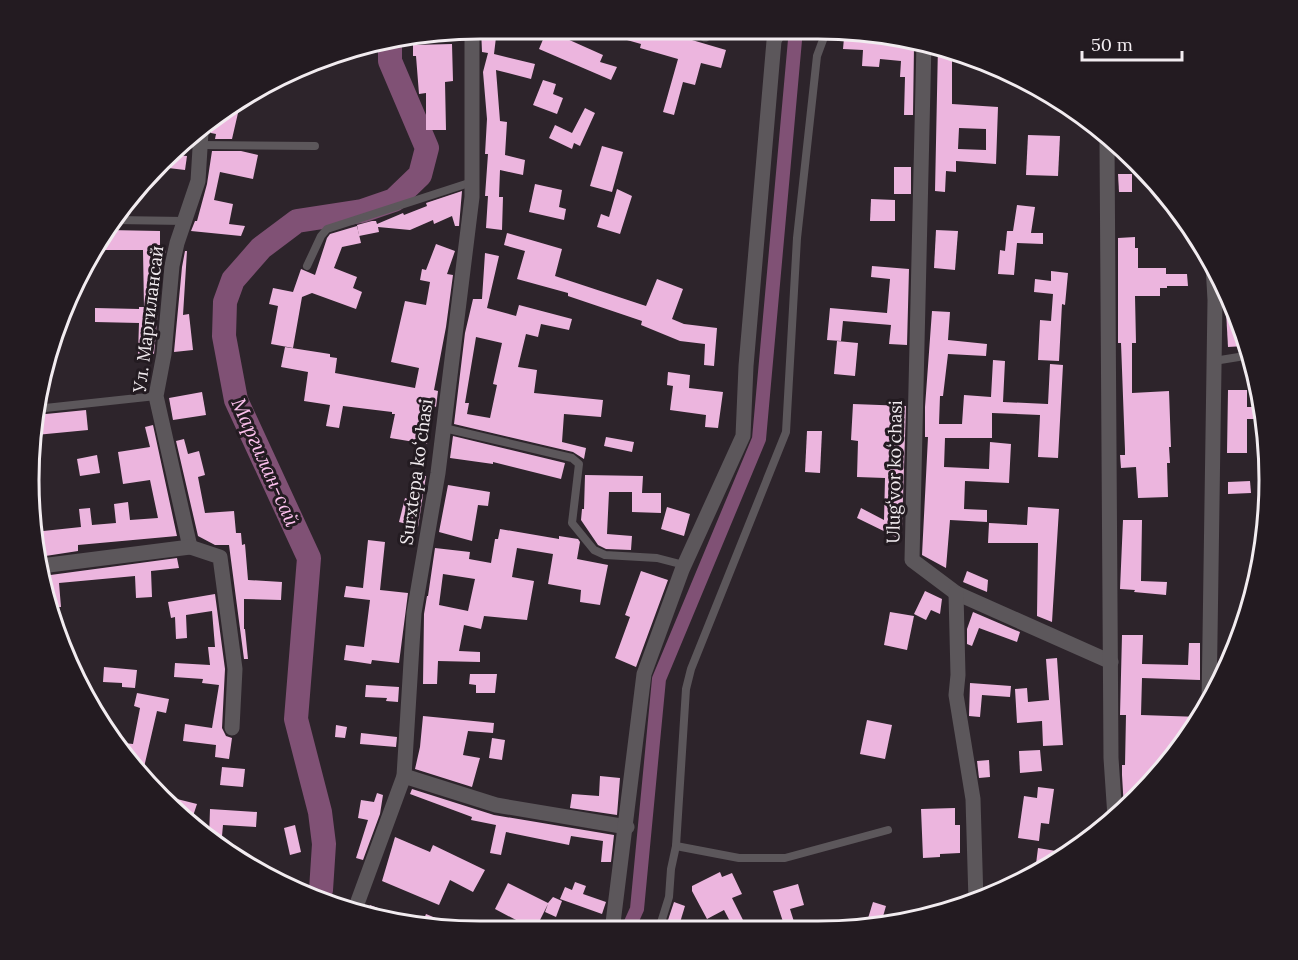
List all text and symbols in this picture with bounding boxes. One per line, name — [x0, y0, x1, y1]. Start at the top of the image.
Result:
scale bar — [1082, 24, 1182, 62]
text: 50 m — [1091, 33, 1133, 56]
street label: Ул. Маргилансай — [127, 244, 168, 395]
water label: Маргилан-сай — [227, 394, 306, 530]
street label: Surxtepa koʻchasi — [394, 397, 438, 547]
street label: Ulugʻvor koʻchasi — [881, 400, 907, 544]

